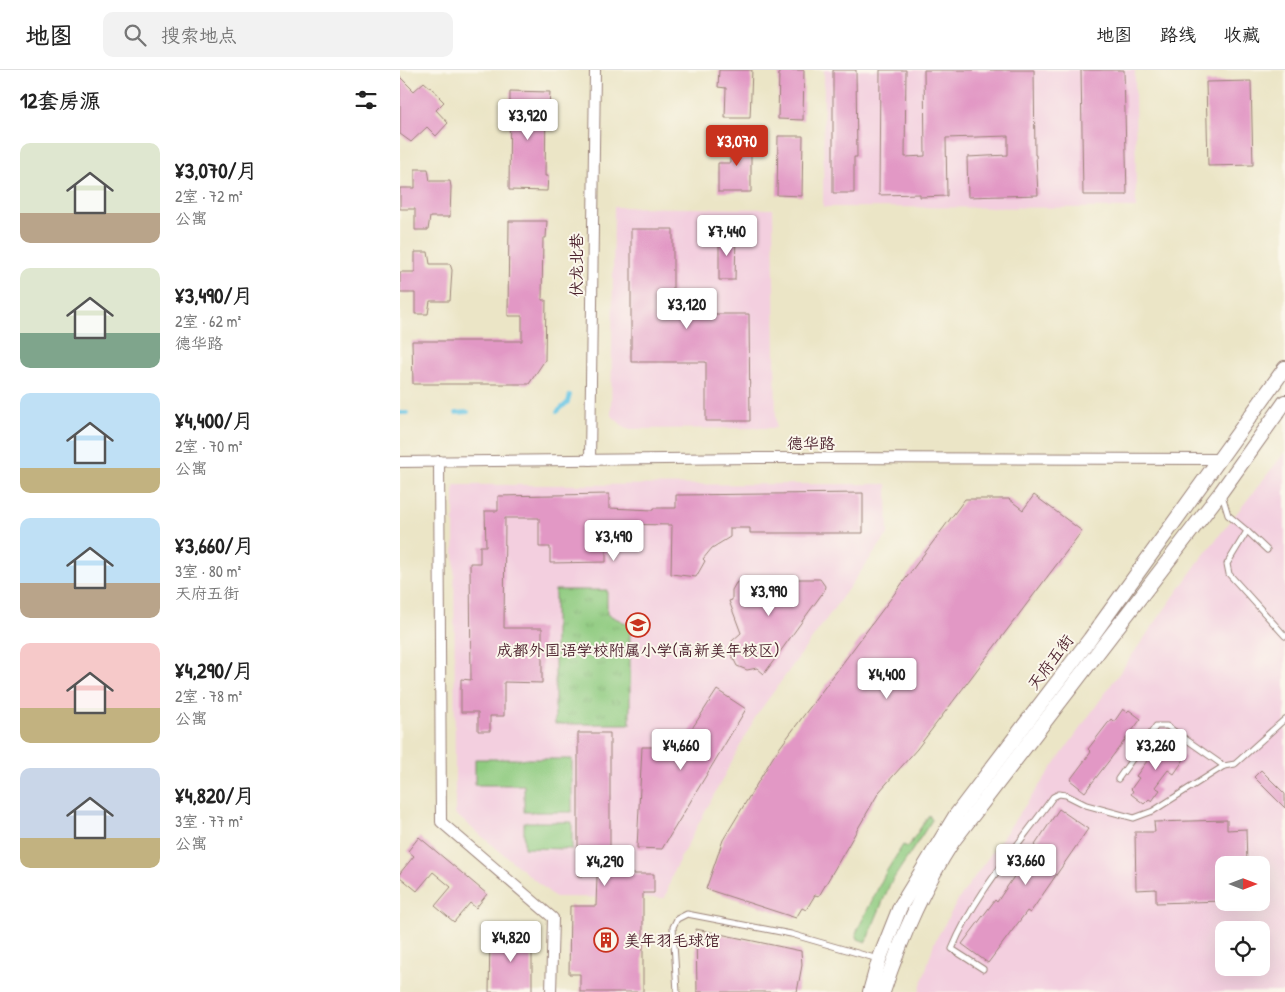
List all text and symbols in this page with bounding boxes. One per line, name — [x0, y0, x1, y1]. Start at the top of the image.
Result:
search box — [103, 12, 453, 57]
text: 地图 — [25, 19, 73, 51]
icon: search — [121, 21, 149, 49]
text: 搜索地点 — [161, 22, 237, 48]
text: 地图 — [1096, 22, 1132, 47]
text: 路线 — [1160, 22, 1196, 47]
text: 收藏 — [1224, 22, 1260, 47]
text: 12套房源 — [20, 86, 100, 115]
icon: filters — [352, 86, 380, 114]
pin: ¥3,920 — [487, 98, 569, 141]
text: ¥3,920 — [509, 104, 547, 126]
pin: ¥3,070 — [696, 124, 778, 167]
text: ¥3,070 — [717, 130, 757, 152]
text: ¥3,070/月 — [175, 156, 258, 185]
icon: home — [60, 163, 120, 223]
text: 2室 · 72 m² — [175, 185, 243, 207]
text: 公寓 — [175, 207, 207, 229]
pin: ¥7,440 — [686, 214, 768, 257]
text: ¥7,440 — [708, 220, 746, 242]
street label: 伏龙北巷 — [565, 233, 587, 297]
text: ¥3,490/月 — [175, 281, 253, 310]
icon: home — [60, 288, 120, 348]
pin: ¥3,120 — [646, 288, 728, 330]
text: ¥3,120 — [668, 293, 706, 315]
text: 2室 · 62 m² — [175, 310, 241, 332]
text: 德华路 — [175, 332, 223, 354]
text: ¥4,400/月 — [175, 406, 253, 435]
icon: home — [60, 413, 120, 473]
street label: 德华路 — [787, 432, 835, 454]
text: 2室 · 70 m² — [175, 435, 242, 457]
text: 公寓 — [175, 457, 207, 479]
pin: ¥3,490 — [573, 520, 655, 562]
text: ¥3,490 — [596, 525, 632, 547]
text: ¥3,660/月 — [175, 531, 254, 560]
icon: home — [60, 538, 120, 598]
text: 3室 · 80 m² — [175, 560, 241, 582]
pin: ¥3,990 — [728, 574, 810, 617]
text: ¥3,990 — [751, 580, 787, 602]
text: 天府五街 — [175, 582, 239, 604]
school or university icon: 成都外国语学校附属小学(高新美年校区) — [625, 612, 651, 638]
street label: 天府五街 — [1022, 630, 1078, 694]
place label: 成都外国语学校附属小学(高新美年校区) — [496, 639, 780, 661]
text: ¥4,290/月 — [175, 656, 254, 685]
pin: ¥4,400 — [846, 658, 928, 700]
icon: home — [60, 663, 120, 723]
text: ¥4,400 — [869, 663, 906, 685]
text: 2室 · 78 m² — [175, 685, 242, 707]
text: 公寓 — [175, 707, 207, 729]
pin: ¥4,660 — [640, 728, 722, 771]
pin: ¥3,260 — [1115, 728, 1197, 771]
text: ¥4,660 — [663, 734, 699, 756]
text: ¥3,260 — [1137, 734, 1175, 756]
text: ¥4,820/月 — [175, 781, 255, 810]
icon: home — [60, 788, 120, 848]
text: 3室 · 77 m² — [175, 810, 243, 832]
text: 公寓 — [175, 832, 207, 854]
pin: ¥4,290 — [564, 844, 646, 887]
pin: ¥3,660 — [985, 844, 1067, 886]
text: ¥3,660 — [1007, 849, 1045, 871]
text: ¥4,290 — [586, 850, 624, 872]
north arrow — [1215, 856, 1270, 911]
map controls — [1215, 856, 1270, 976]
pin: ¥4,820 — [470, 920, 552, 963]
button: locate — [1215, 921, 1270, 976]
text: ¥4,820 — [492, 926, 530, 948]
building icon: 美年羽毛球馆 — [593, 927, 619, 953]
place label: 美年羽毛球馆 — [624, 929, 720, 951]

